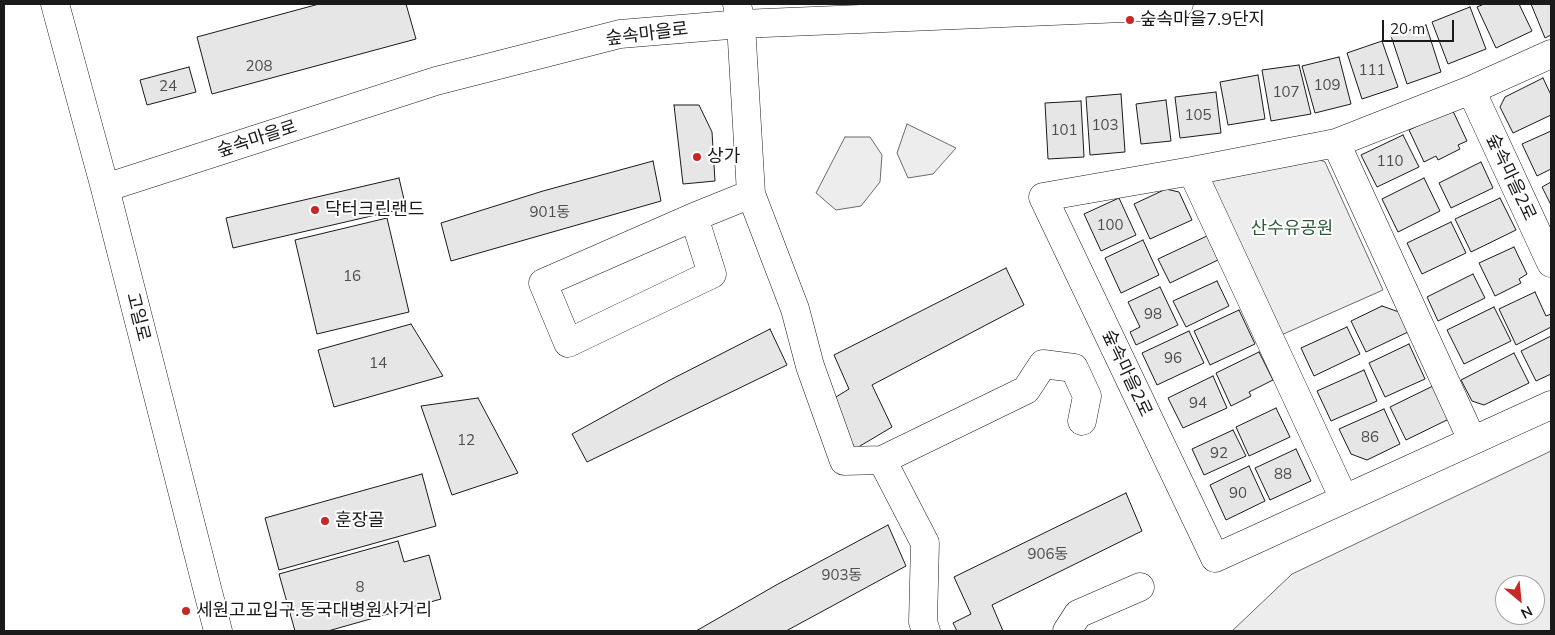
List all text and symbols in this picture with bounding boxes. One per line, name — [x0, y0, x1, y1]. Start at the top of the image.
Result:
place label: 숲속마을7.9단지 — [1140, 9, 1265, 31]
scale bar — [1385, 10, 1458, 42]
marker: 숲속마을7.9단지 — [1124, 14, 1136, 26]
street label: 숲속마을로 — [605, 18, 689, 50]
text: 20 m — [1390, 19, 1425, 38]
house number: 208 — [246, 57, 272, 75]
house number: 111 — [1359, 61, 1385, 79]
house number: 109 — [1314, 76, 1340, 94]
house number: 24 — [159, 77, 177, 95]
house number: 107 — [1273, 83, 1299, 101]
house number: 105 — [1185, 106, 1211, 124]
street label: 숲속마을로 — [214, 116, 300, 162]
house number: 103 — [1092, 116, 1118, 134]
house number: 101 — [1051, 121, 1077, 139]
street label: 숲속마을2로 — [1481, 130, 1541, 224]
place label: 상가 — [707, 146, 740, 168]
marker: 상가 — [691, 151, 703, 163]
house number: 110 — [1377, 152, 1403, 170]
place label: 닥터크린랜드 — [325, 199, 424, 221]
house number: 901동 — [530, 203, 570, 221]
marker: 닥터크린랜드 — [309, 204, 321, 216]
house number: 100 — [1097, 216, 1123, 234]
park label: 산수유공원 — [1251, 218, 1333, 240]
house number: 16 — [343, 267, 361, 285]
street label: 고일로 — [122, 290, 154, 344]
house number: 98 — [1144, 305, 1162, 323]
street label: 숲속마을2로 — [1097, 326, 1157, 420]
house number: 96 — [1164, 349, 1182, 367]
house number: 14 — [369, 354, 387, 372]
house number: 94 — [1189, 394, 1207, 412]
house number: 86 — [1361, 428, 1379, 446]
house number: 12 — [457, 431, 475, 449]
house number: 92 — [1210, 444, 1228, 462]
house number: 88 — [1274, 465, 1292, 483]
house number: 90 — [1229, 484, 1247, 502]
place label: 훈장골 — [335, 510, 385, 532]
marker: 훈장골 — [319, 515, 331, 527]
house number: 906동 — [1028, 545, 1068, 563]
house number: 903동 — [822, 566, 862, 584]
north arrow — [1495, 575, 1545, 625]
house number: 8 — [356, 578, 364, 596]
place label: 세원고교입구.동국대병원사거리 — [196, 600, 432, 622]
text: N — [1518, 602, 1535, 623]
marker: 세원고교입구.동국대병원사거리 — [180, 605, 192, 617]

